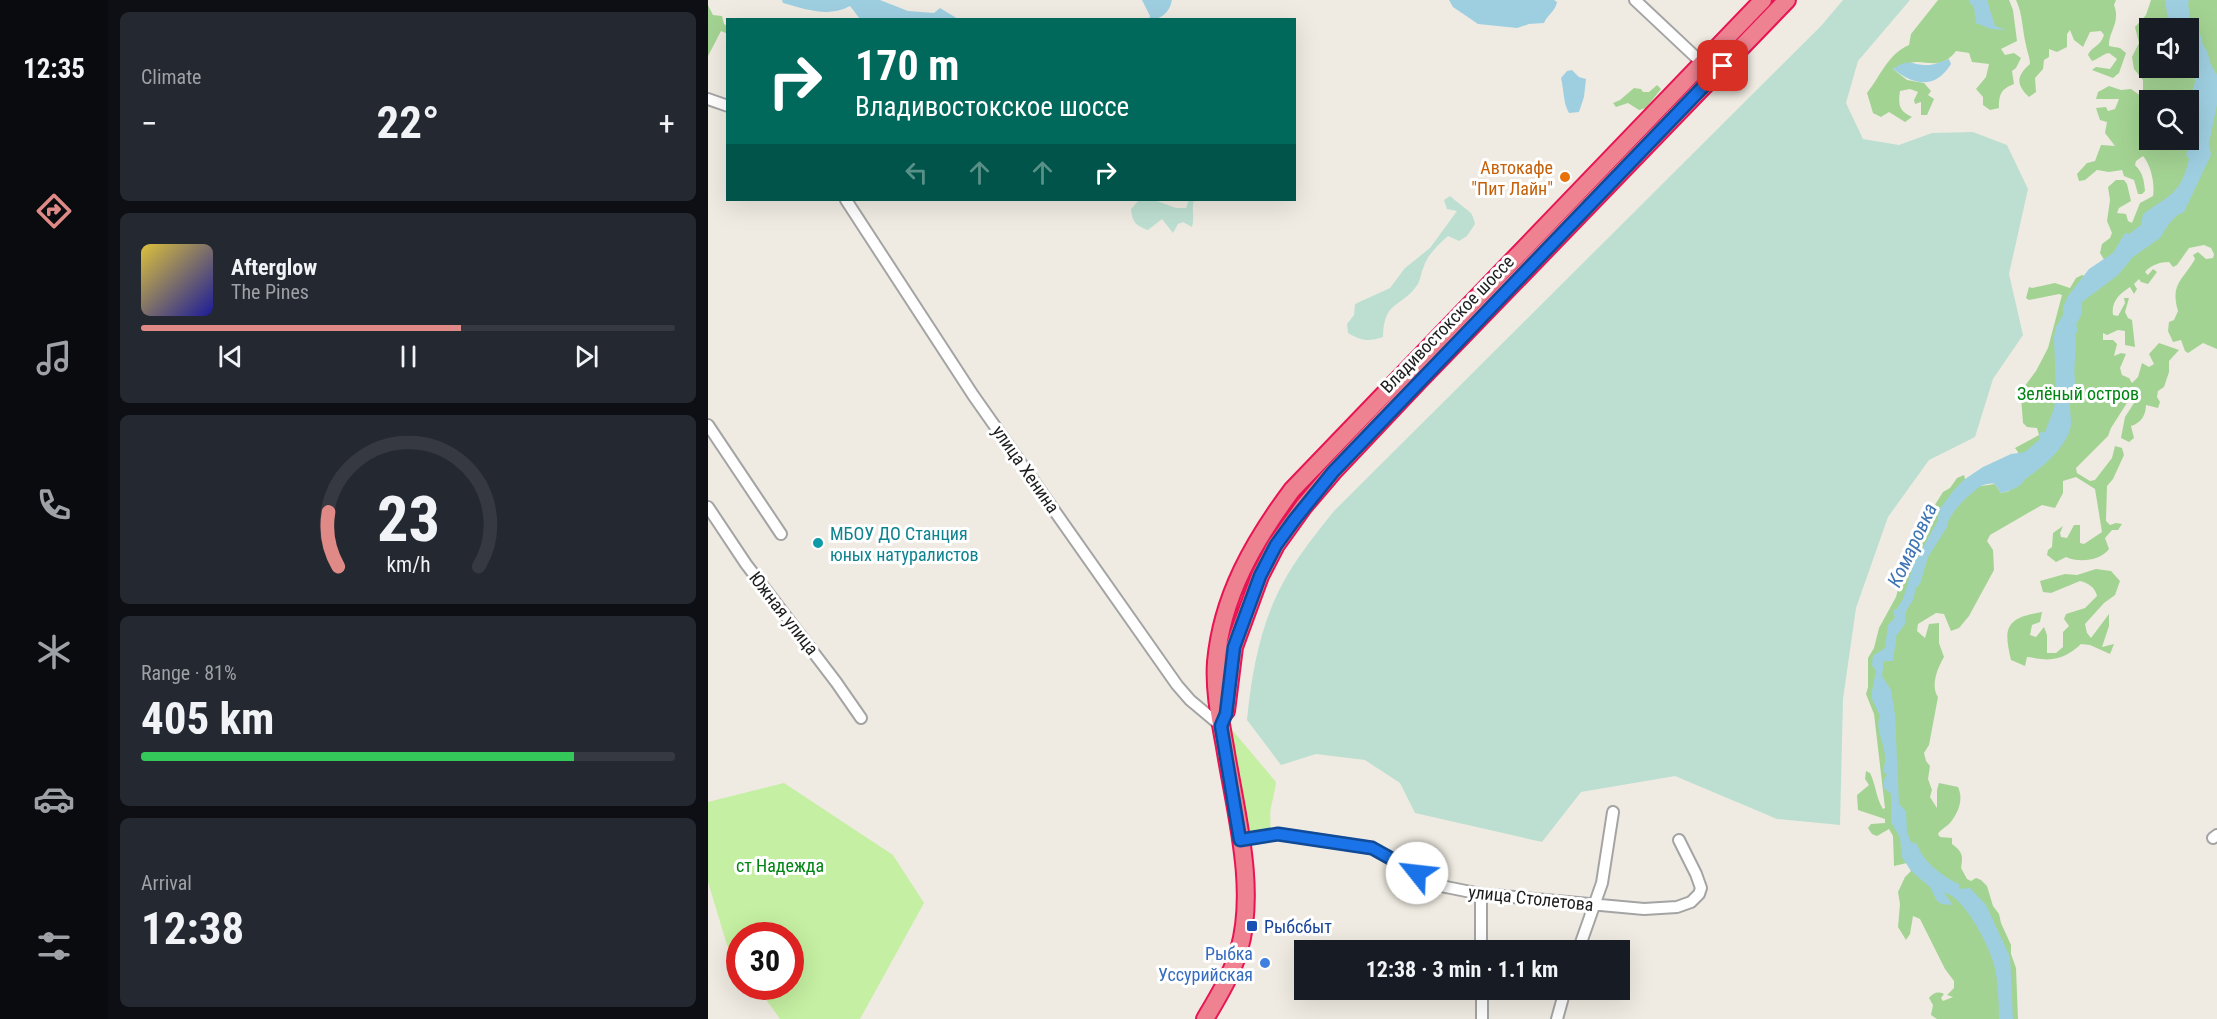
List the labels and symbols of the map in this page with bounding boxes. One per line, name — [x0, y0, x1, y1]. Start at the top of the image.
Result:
pin — [1697, 40, 1748, 91]
place label: Автокафе "Пит Лайн" — [1471, 157, 1553, 199]
marker: Автокафе "Пит Лайн" — [1558, 170, 1572, 184]
street label: Владивостокское шоссе — [1376, 251, 1518, 397]
park label: Зелёный остров — [2017, 383, 2139, 404]
street label: улица Хенина — [988, 421, 1064, 517]
water label: Комаровка — [1882, 499, 1942, 591]
place label: МБОУ ДО Станция юных натуралистов — [830, 523, 979, 565]
marker: МБОУ ДО Станция юных натуралистов — [811, 536, 825, 550]
street label: Южная улица — [745, 567, 823, 659]
position arrow — [1385, 841, 1449, 905]
park label: ст Надежда — [736, 855, 824, 876]
street label: улица Столетова — [1467, 881, 1595, 915]
place label: Рыбсбыт — [1264, 916, 1332, 937]
marker: Рыбсбыт — [1245, 919, 1259, 933]
speed limit sign: 30 — [726, 922, 804, 1000]
place label: Рыбка Уссурийская — [1158, 943, 1253, 985]
marker: Рыбка Уссурийская — [1258, 956, 1272, 970]

